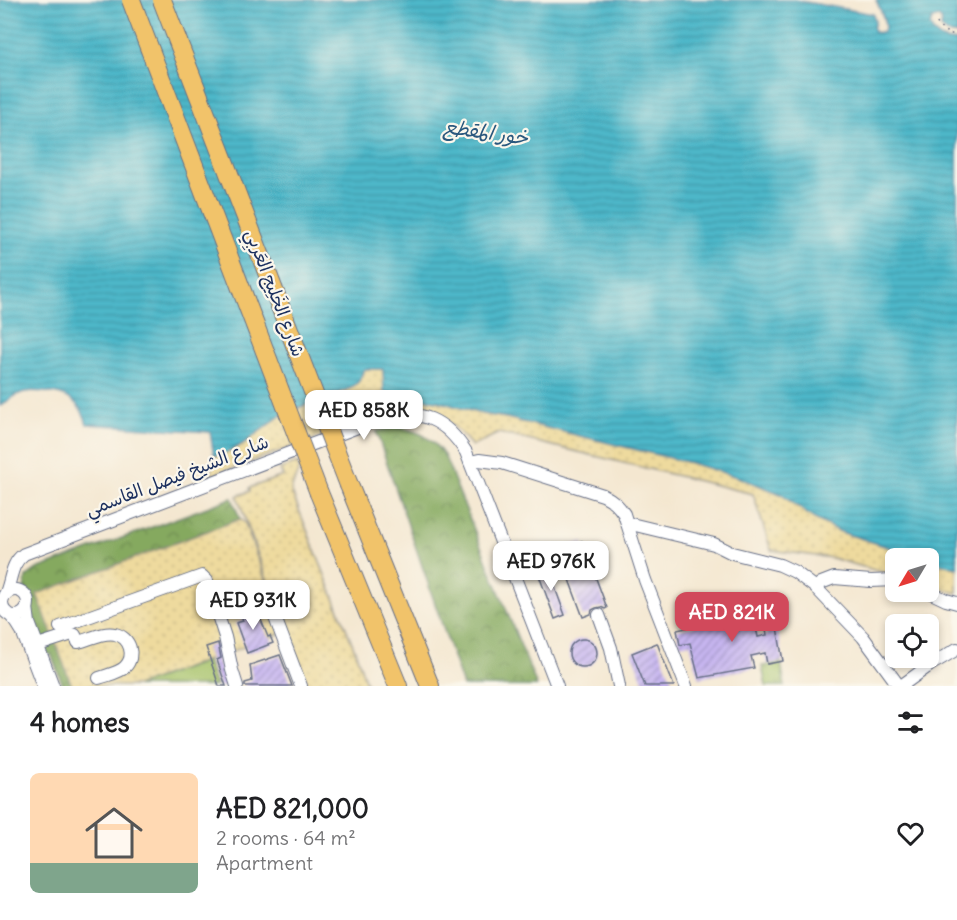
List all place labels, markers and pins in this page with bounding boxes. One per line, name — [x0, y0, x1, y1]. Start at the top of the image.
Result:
pin: AED 858K — [302, 390, 426, 441]
pin: AED 976K — [489, 541, 613, 592]
pin: AED 931K — [191, 580, 315, 631]
pin: AED 821K — [670, 592, 794, 643]

